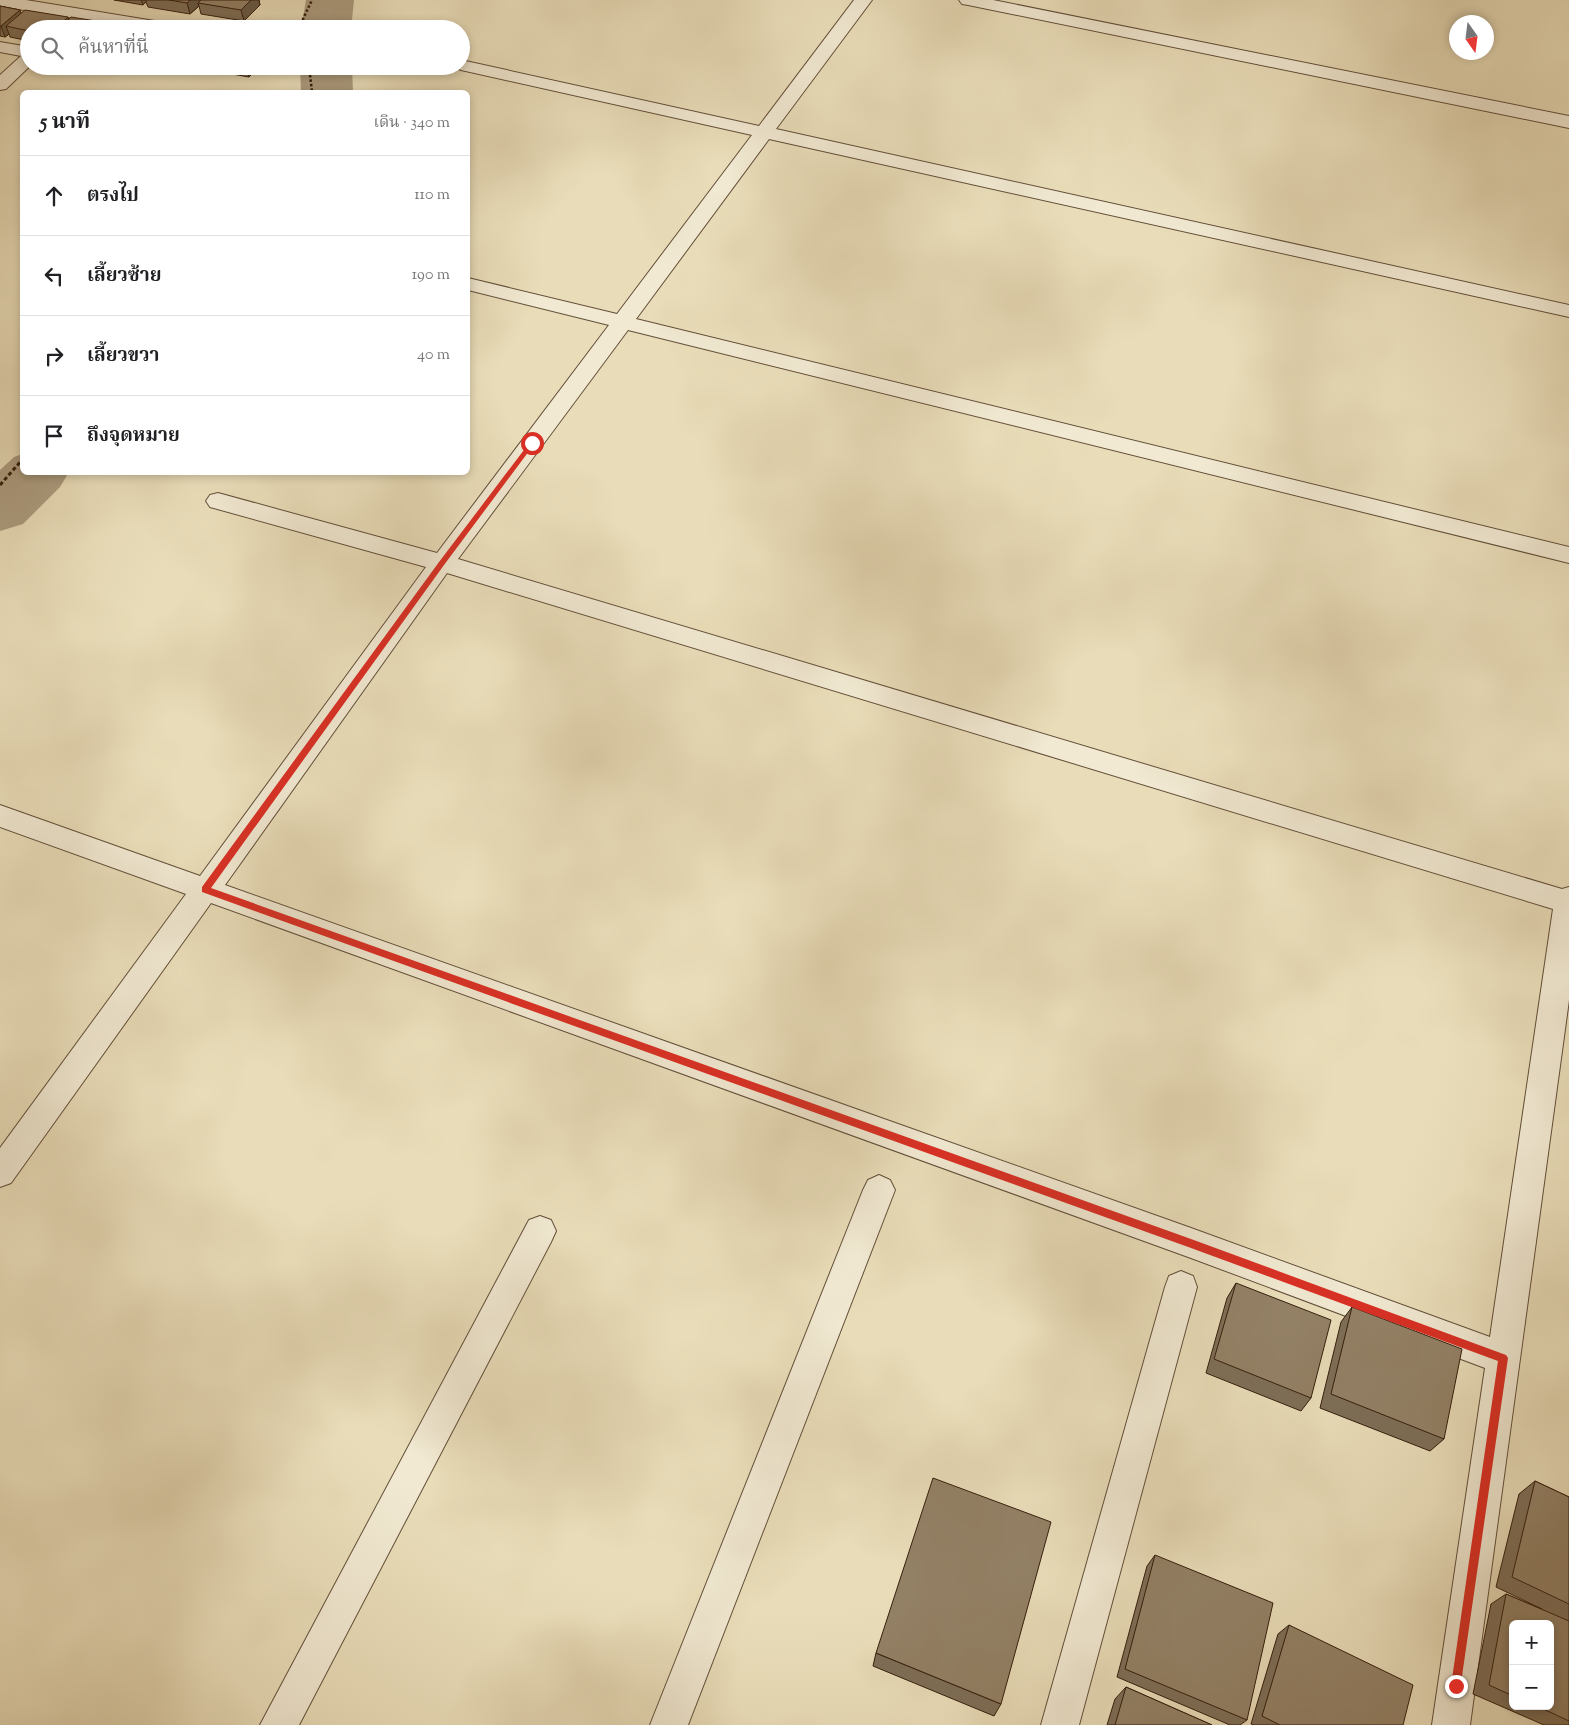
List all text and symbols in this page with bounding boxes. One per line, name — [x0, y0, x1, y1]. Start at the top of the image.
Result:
north arrow — [1449, 15, 1494, 60]
search box — [20, 20, 470, 75]
icon: search — [38, 34, 66, 62]
text: ค้นหาที่นี่ — [78, 35, 149, 62]
text: 5 นาที — [40, 108, 90, 138]
text: เดิน · 340 m — [373, 112, 450, 135]
icon: ahead — [40, 182, 68, 210]
text: ตรงไป — [87, 183, 139, 210]
text: 110 m — [414, 184, 450, 207]
icon: left — [40, 262, 68, 290]
text: เลี้ยวซ้าย — [87, 263, 161, 290]
text: 190 m — [412, 264, 450, 287]
icon: right — [40, 342, 68, 370]
text: เลี้ยวขวา — [87, 343, 159, 370]
text: 40 m — [417, 344, 450, 367]
icon: arrive — [40, 422, 68, 450]
text: ถึงจุดหมาย — [87, 423, 180, 450]
route start — [521, 432, 544, 455]
map controls — [1509, 1620, 1554, 1710]
button: + — [1509, 1620, 1554, 1665]
button: − — [1509, 1665, 1554, 1710]
route end — [1445, 1675, 1468, 1698]

